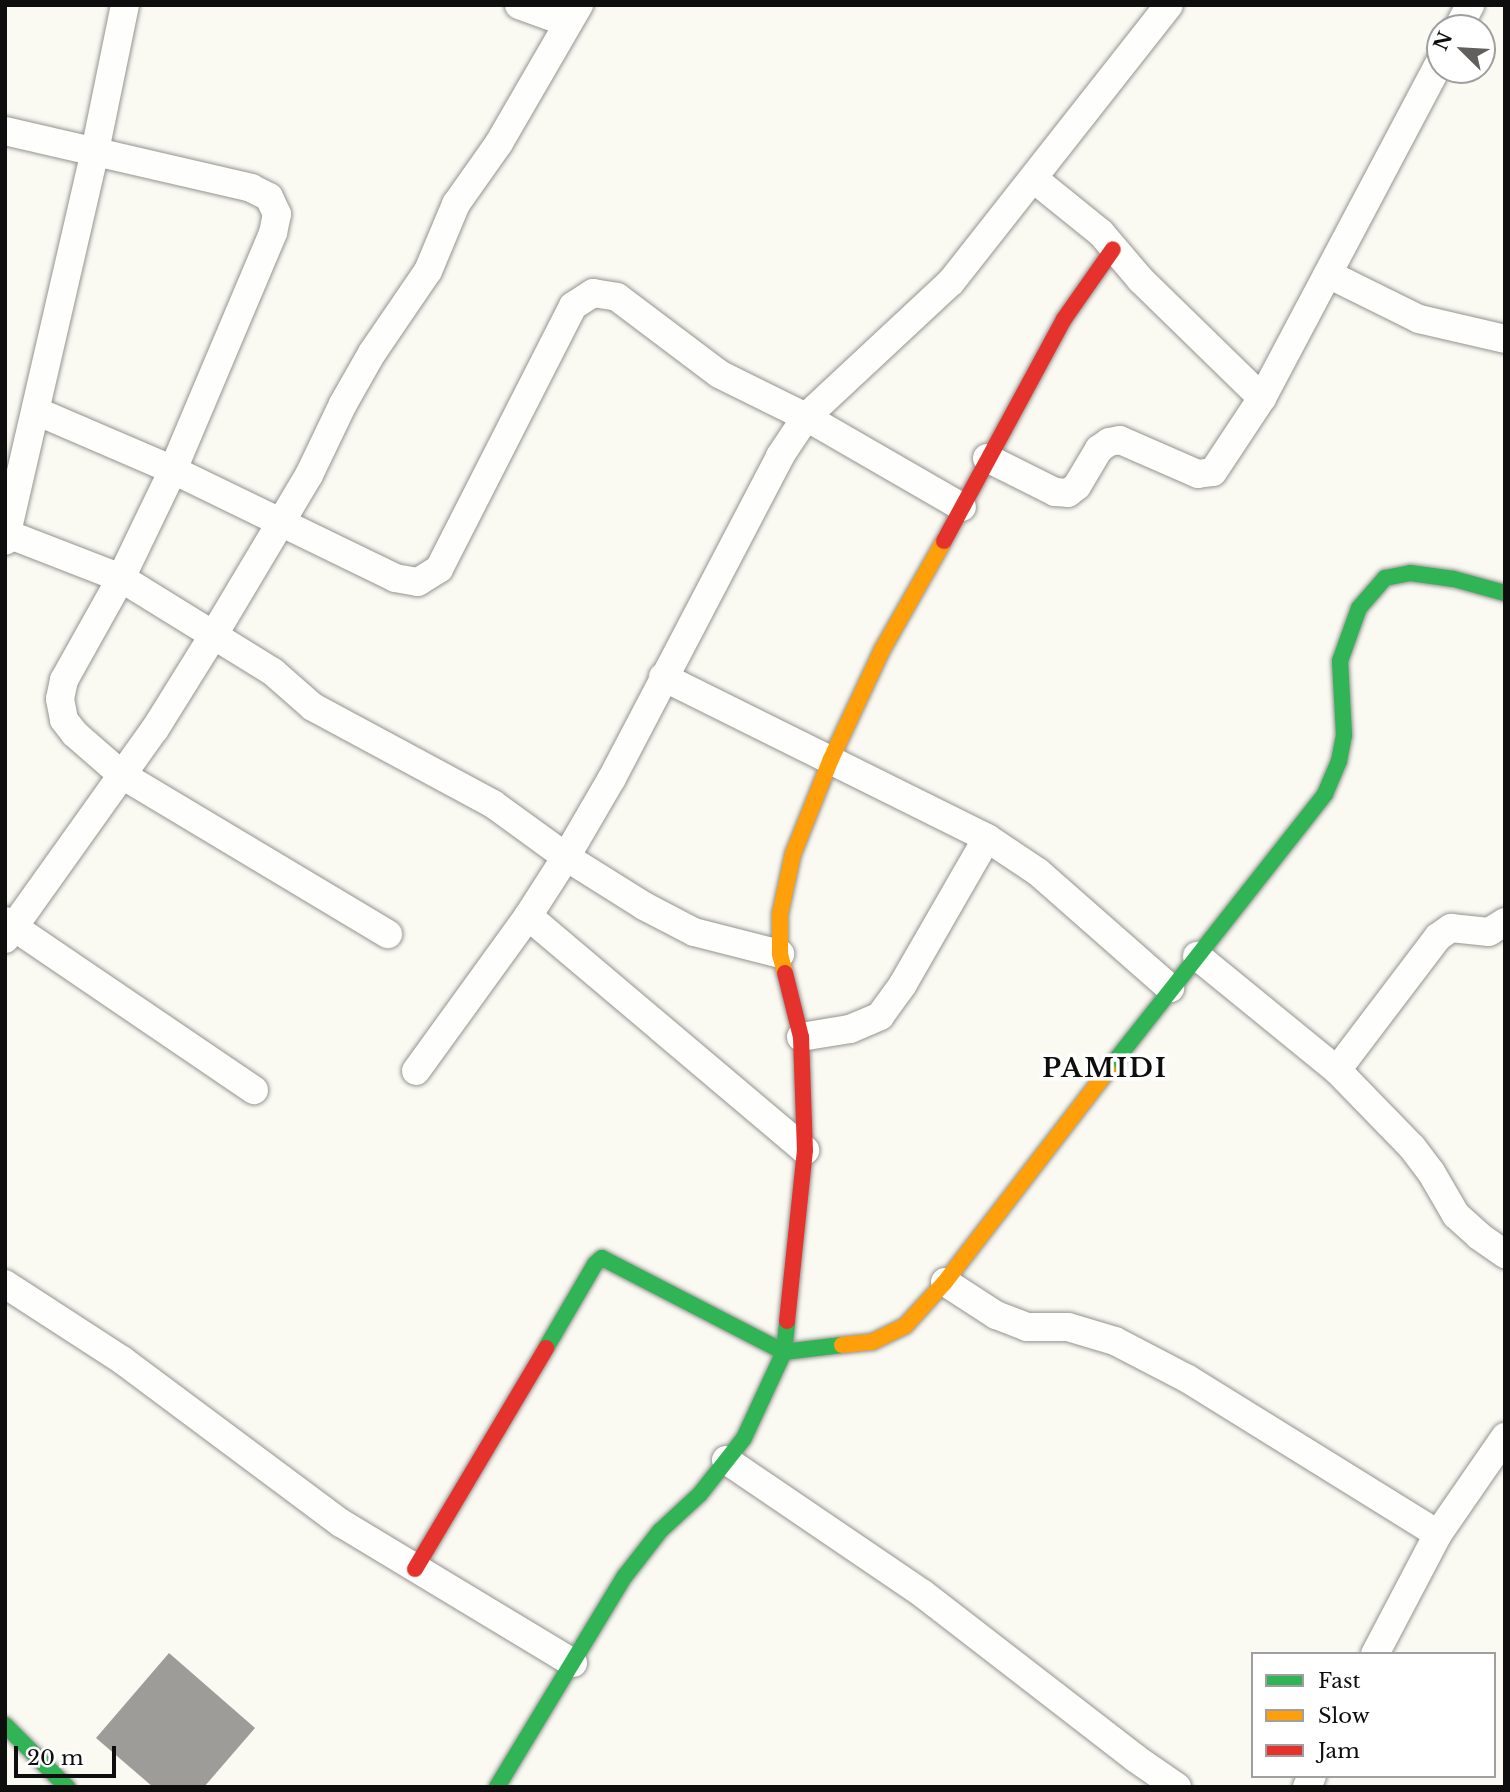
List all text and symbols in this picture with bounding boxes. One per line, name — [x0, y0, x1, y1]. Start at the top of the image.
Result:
north arrow — [1426, 14, 1496, 84]
text: N — [1429, 28, 1457, 54]
district label: PAMIDI — [1043, 1053, 1167, 1085]
legend — [1251, 1652, 1496, 1778]
text: Fast — [1318, 1668, 1360, 1694]
text: Slow — [1318, 1703, 1370, 1729]
scale bar — [18, 1732, 119, 1776]
text: Jam — [1318, 1738, 1360, 1764]
text: 20 m — [27, 1745, 84, 1771]

